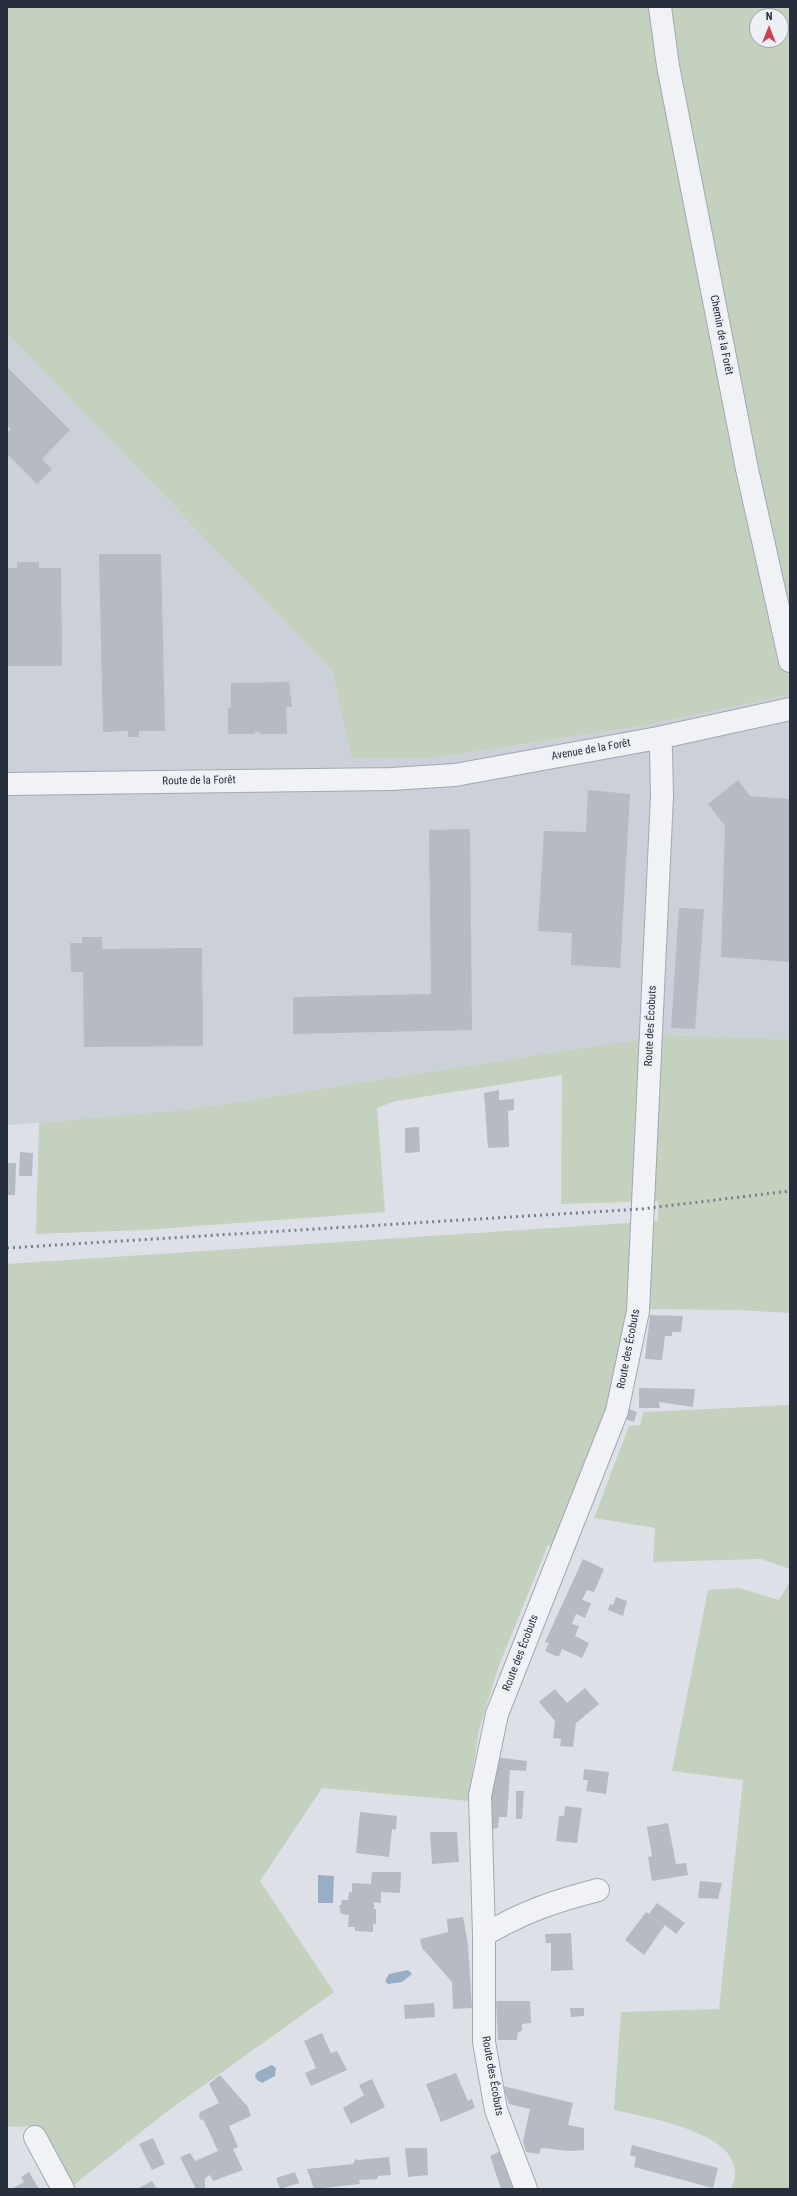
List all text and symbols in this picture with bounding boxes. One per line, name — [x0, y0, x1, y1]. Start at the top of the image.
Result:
north arrow — [749, 8, 789, 48]
text: N — [766, 10, 772, 23]
street label: Chemin de la Forêt — [707, 294, 735, 376]
street label: Avenue de la Forêt — [550, 737, 632, 763]
street label: Route de la Forêt — [162, 774, 236, 788]
street label: Route des Écobuts — [642, 985, 660, 1067]
street label: Route des Écobuts — [615, 1308, 643, 1390]
street label: Route des Écobuts — [500, 1613, 542, 1693]
street label: Route des Écobuts — [478, 2035, 506, 2117]

